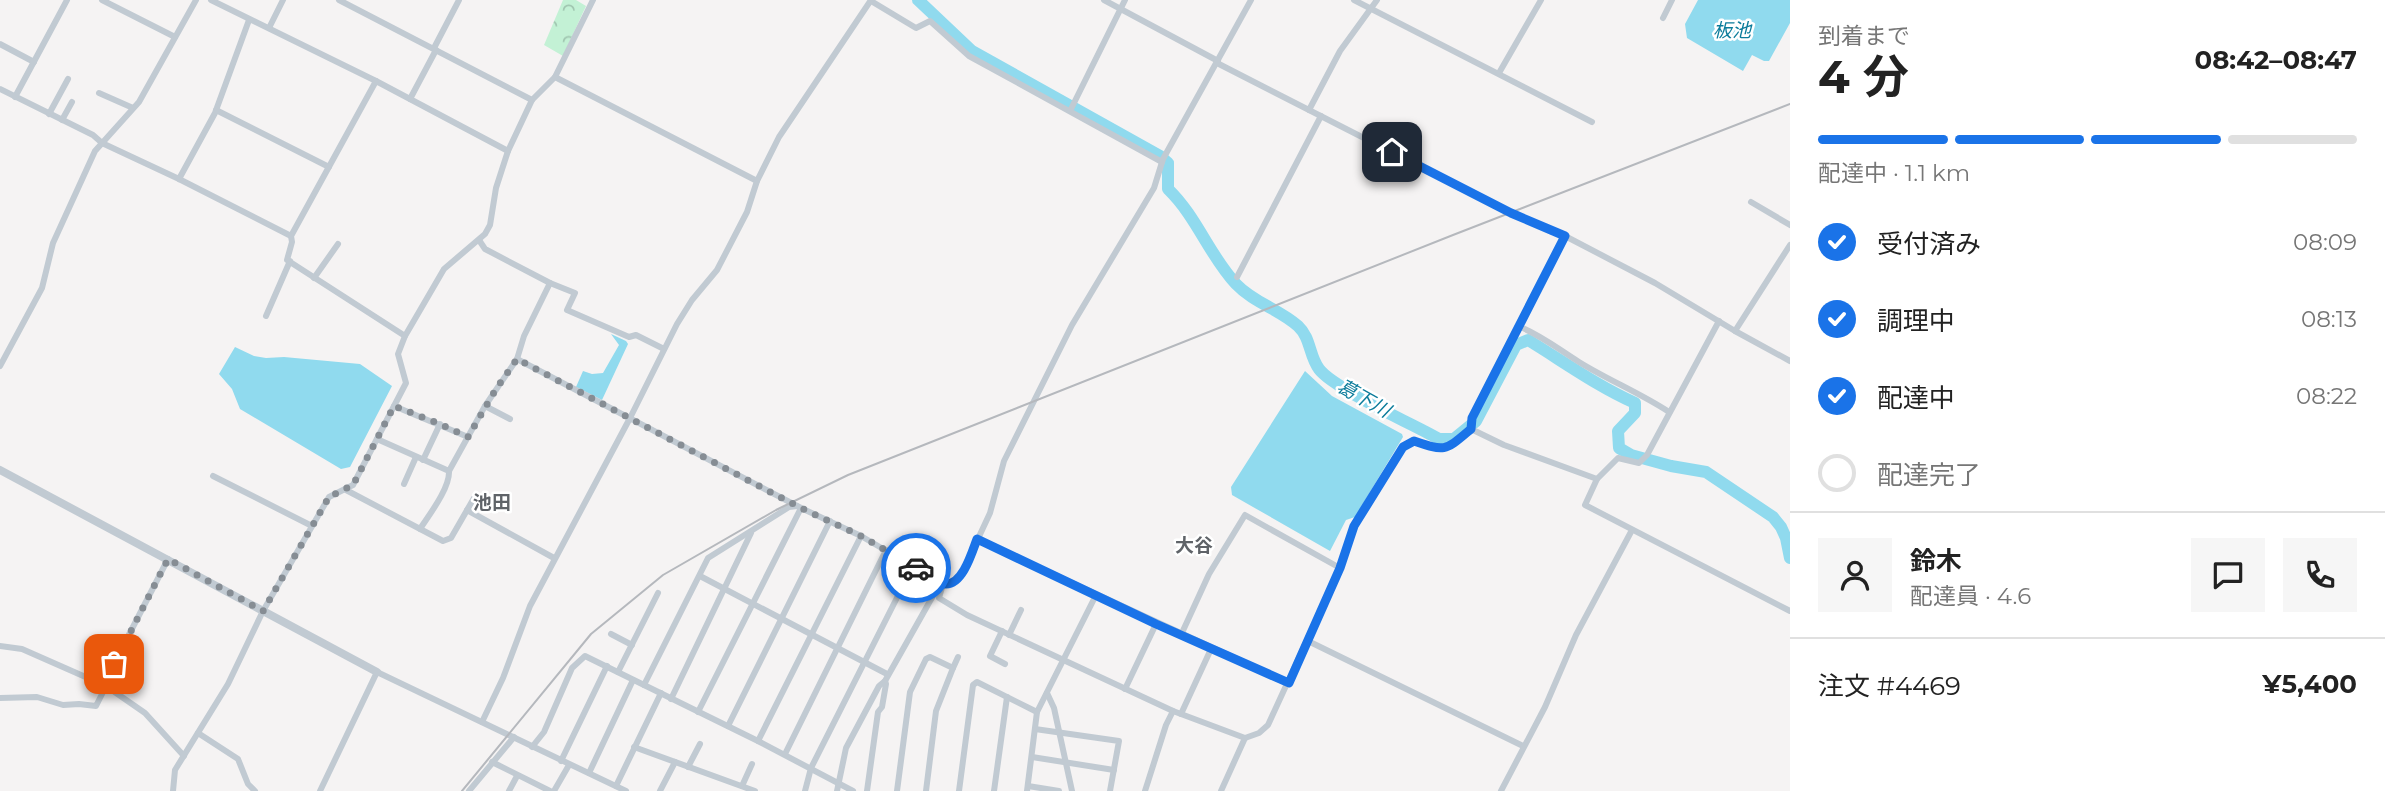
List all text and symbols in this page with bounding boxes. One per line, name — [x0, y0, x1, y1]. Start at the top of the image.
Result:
water label: 板池 — [1713, 19, 1753, 42]
text: 到着まで — [1818, 22, 1910, 50]
text: 08:42–08:47 — [2195, 44, 2357, 76]
text: 4 分 — [1818, 48, 1909, 105]
pin — [1362, 122, 1422, 182]
icon: home — [1373, 133, 1411, 171]
text: 配達中 · 1.1 km — [1818, 159, 1970, 187]
icon: check — [1818, 223, 1856, 261]
text: 受付済み — [1877, 228, 1981, 260]
text: 08:09 — [2293, 228, 2357, 256]
icon: check — [1818, 300, 1856, 338]
text: 調理中 — [1877, 305, 1955, 337]
text: 08:13 — [2301, 305, 2357, 333]
water label: 葛下川 — [1333, 375, 1396, 423]
icon: check — [1818, 377, 1856, 415]
text: 配達中 — [1877, 382, 1955, 414]
text: 08:22 — [2296, 382, 2357, 410]
text: 配達完了 — [1877, 459, 1981, 491]
district label: 池田 — [473, 491, 511, 514]
courier — [881, 533, 951, 603]
district label: 大谷 — [1175, 534, 1213, 557]
button: person — [1818, 538, 1892, 612]
button: chat — [2191, 538, 2265, 612]
button: phone — [2283, 538, 2357, 612]
text: 鈴木 — [1910, 545, 1962, 577]
icon: car — [897, 549, 935, 587]
text: 配達員 · 4.6 — [1910, 582, 2031, 610]
pin — [84, 634, 144, 694]
icon: bag — [95, 645, 133, 683]
text: ¥5,400 — [2262, 668, 2357, 700]
text: 注文 #4469 — [1818, 670, 1961, 702]

